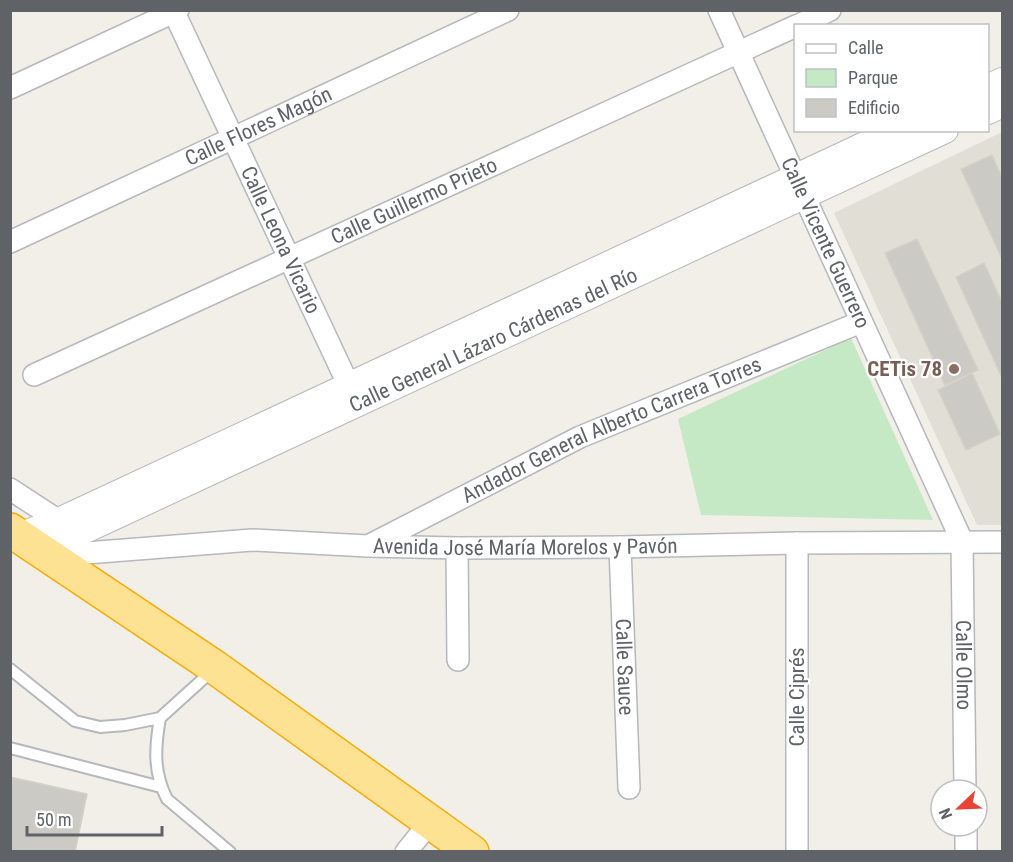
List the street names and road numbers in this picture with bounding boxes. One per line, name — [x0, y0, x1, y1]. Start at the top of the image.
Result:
street label: Calle Flores Magón — [181, 82, 336, 171]
street label: Calle Guillermo Prieto — [327, 153, 501, 249]
street label: Calle Vicente Guerrero — [776, 154, 875, 332]
street label: Calle Leona Vicario — [236, 163, 325, 318]
street label: Calle General Lázaro Cárdenas del Río — [346, 263, 641, 417]
street label: Andador General Alberto Carrera Torres — [458, 352, 765, 508]
street label: Avenida José María Morelos y Pavón — [373, 534, 678, 560]
street label: Calle Sauce — [611, 618, 638, 716]
street label: Calle Olmo — [951, 620, 976, 710]
street label: Calle Ciprés — [785, 648, 809, 746]

